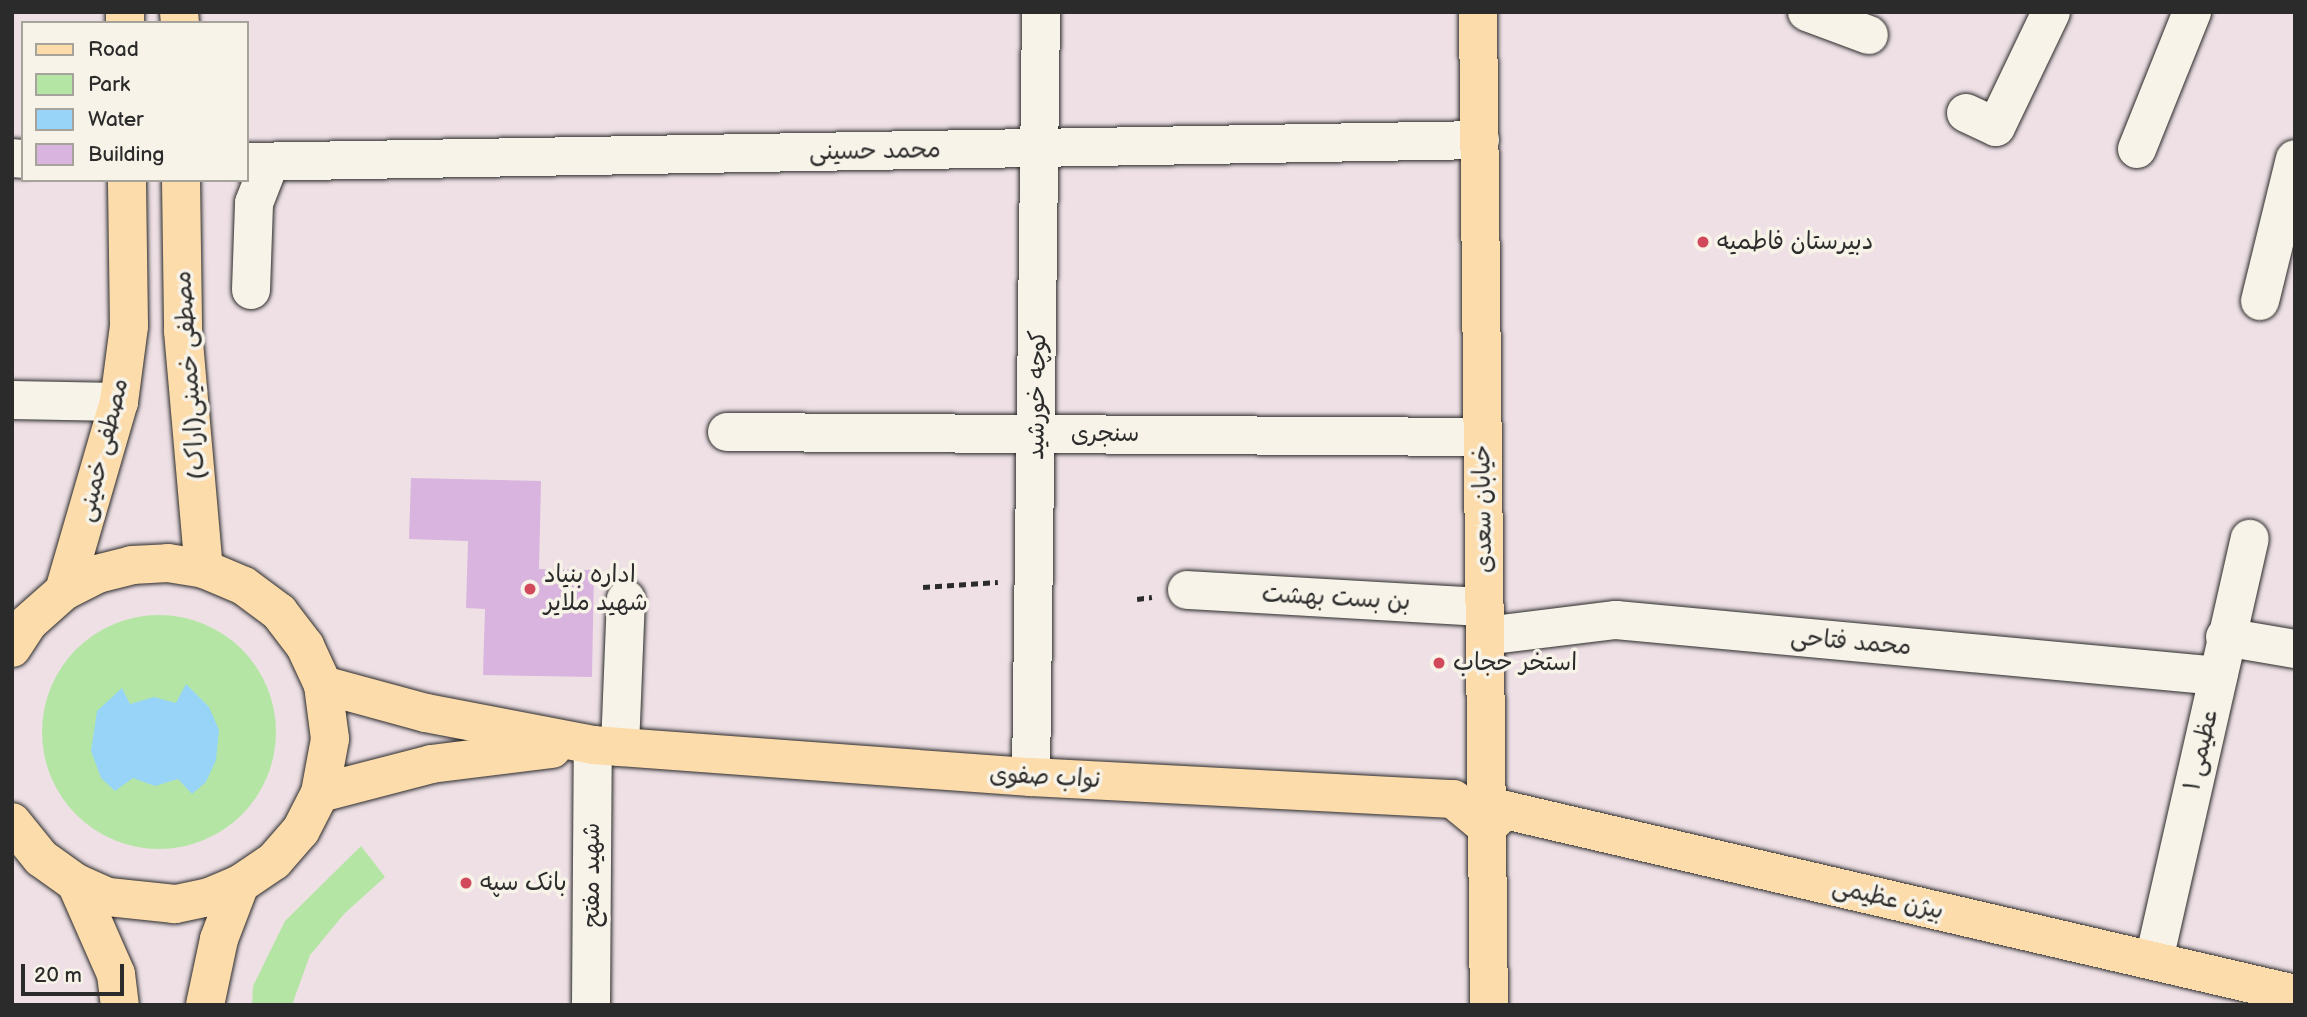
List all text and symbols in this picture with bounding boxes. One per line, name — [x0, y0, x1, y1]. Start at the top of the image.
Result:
legend — [21, 21, 248, 182]
text: Road — [88, 37, 139, 62]
text: Park — [88, 72, 130, 97]
text: Water — [88, 107, 144, 132]
street label: محمد حسینی — [809, 135, 941, 167]
text: Building — [88, 142, 164, 167]
place label: دبیرستان فاطمیه — [1717, 228, 1873, 256]
marker: دبیرستان فاطمیه — [1695, 234, 1711, 250]
street label: مصطفی خمینی(اراک) — [168, 270, 212, 480]
street label: کوچه خورشید — [1021, 330, 1053, 460]
street label: مصطفی خمینی — [71, 375, 135, 525]
street label: سنجری — [1071, 420, 1139, 448]
street label: خیابان سعدی — [1467, 445, 1499, 573]
place label: اداره بنیاد شهید ملایر — [544, 561, 648, 617]
street label: بن بست بهشت — [1261, 580, 1411, 616]
marker: اداره بنیاد شهید ملایر — [522, 581, 538, 597]
street label: محمد فتاحی — [1789, 622, 1913, 662]
place label: استخر حجاب — [1453, 649, 1577, 677]
marker: استخر حجاب — [1431, 655, 1447, 671]
street label: عظیمی ۱ — [2178, 707, 2224, 793]
street label: نواب صفوی — [989, 760, 1101, 794]
street label: شهید مفتح — [578, 823, 606, 927]
place label: بانک سپه — [480, 869, 567, 897]
street label: بیژن عظیمی — [1830, 872, 1946, 926]
marker: بانک سپه — [458, 875, 474, 891]
scale bar — [24, 950, 128, 994]
text: 20 m — [34, 963, 82, 988]

